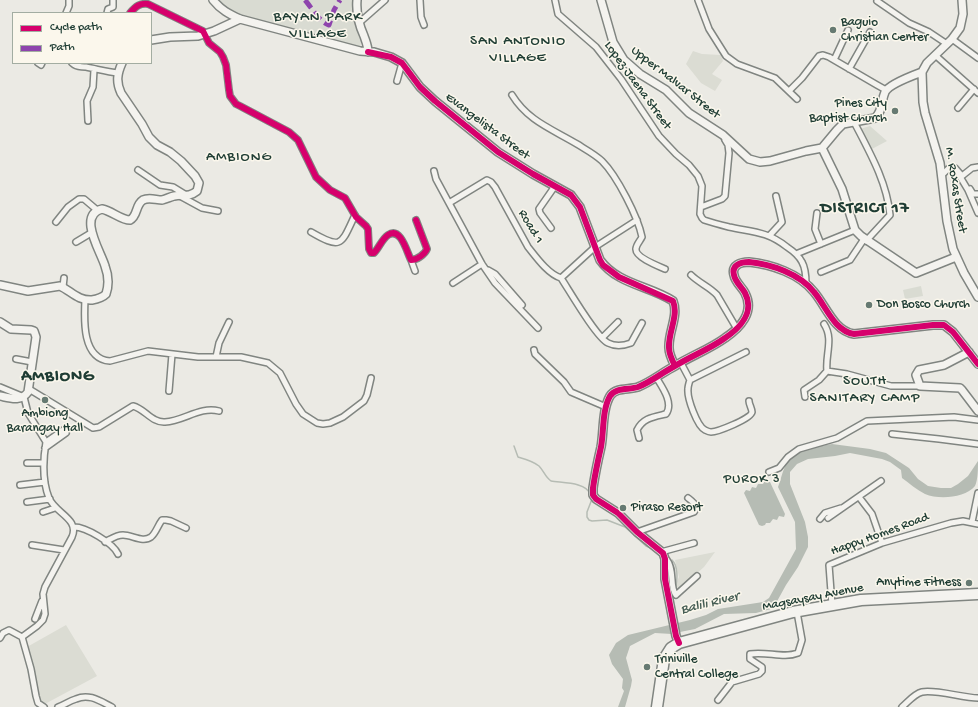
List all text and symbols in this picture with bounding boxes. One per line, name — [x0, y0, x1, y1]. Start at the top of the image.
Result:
district label: BAYAN PARK VILLAGE — [274, 9, 362, 44]
legend — [12, 12, 152, 64]
place label: Baguio Christian Center — [841, 15, 928, 46]
text: Cycle path — [50, 21, 102, 35]
marker: Baguio Christian Center — [828, 25, 838, 35]
district label: SAN ANTONIO VILLAGE — [470, 33, 566, 68]
street label: Lopez Jaena Street — [600, 39, 674, 133]
text: Path — [50, 41, 75, 55]
street label: Upper Malvar Street — [627, 43, 723, 123]
street label: Evangelista Street — [442, 90, 532, 164]
place label: Pines City Baptist Church — [809, 96, 887, 127]
marker: Pines City Baptist Church — [890, 106, 900, 116]
street label: M. Roxas Street — [941, 146, 969, 234]
district label: AMBIONG — [206, 149, 272, 167]
district label: DISTRICT 17 — [820, 199, 910, 219]
street label: Road 1 — [514, 207, 546, 247]
place label: Don Bosco Church — [877, 297, 970, 313]
marker: Don Bosco Church — [864, 300, 874, 310]
district label: AMBIONG — [21, 367, 95, 387]
district label: SOUTH SANITARY CAMP — [810, 373, 920, 408]
marker: Ambiong Barangay Hall — [40, 395, 50, 405]
place label: Ambiong Barangay Hall — [7, 406, 83, 437]
district label: PUROK 3 — [724, 472, 780, 488]
place label: Piraso Resort — [631, 500, 702, 516]
marker: Piraso Resort — [618, 503, 628, 513]
street label: Happy Homes Road — [829, 510, 931, 560]
place label: Anytime Fitness — [876, 575, 961, 591]
marker: Anytime Fitness — [964, 578, 974, 588]
street label: Magsaysay Avenue — [761, 581, 865, 615]
water label: Balili River — [679, 589, 741, 619]
place label: Triniville Central College — [655, 652, 738, 683]
marker: Triniville Central College — [642, 662, 652, 672]

